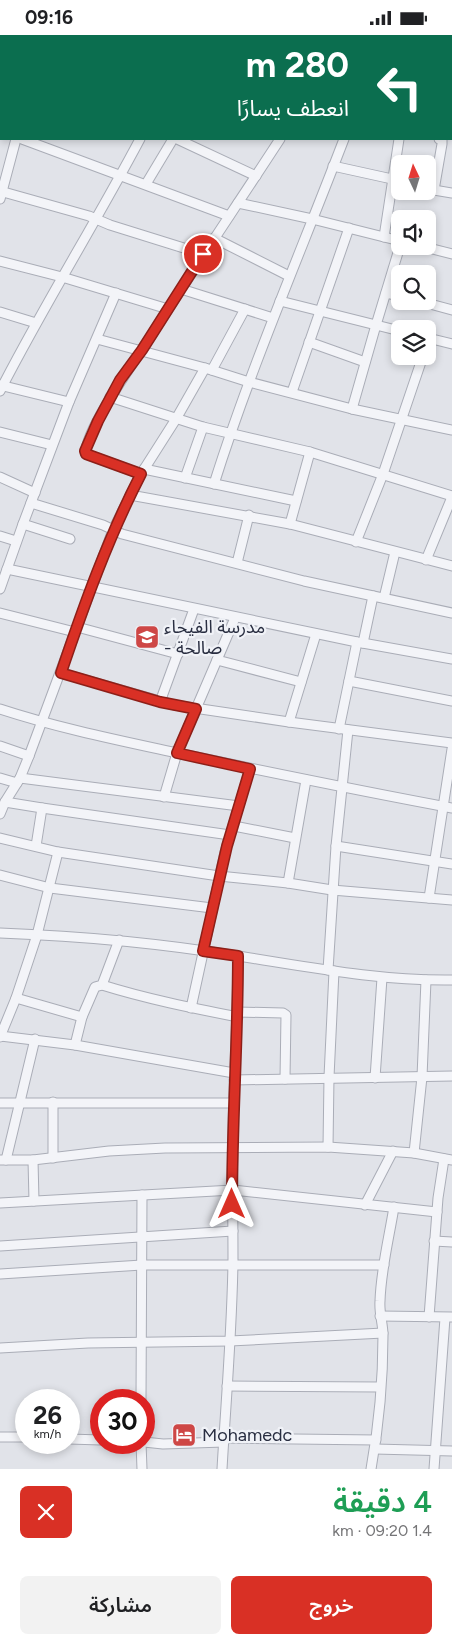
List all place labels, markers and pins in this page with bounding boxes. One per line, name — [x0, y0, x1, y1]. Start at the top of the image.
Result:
pin — [182, 233, 224, 275]
place label: مدرسة الفيحاء - صالحة — [164, 616, 265, 659]
school or university icon: مدرسة الفيحاء - صالحة — [134, 624, 160, 650]
hotel icon: Mohamedc — [171, 1422, 197, 1448]
place label: Mohamedc — [202, 1424, 293, 1446]

